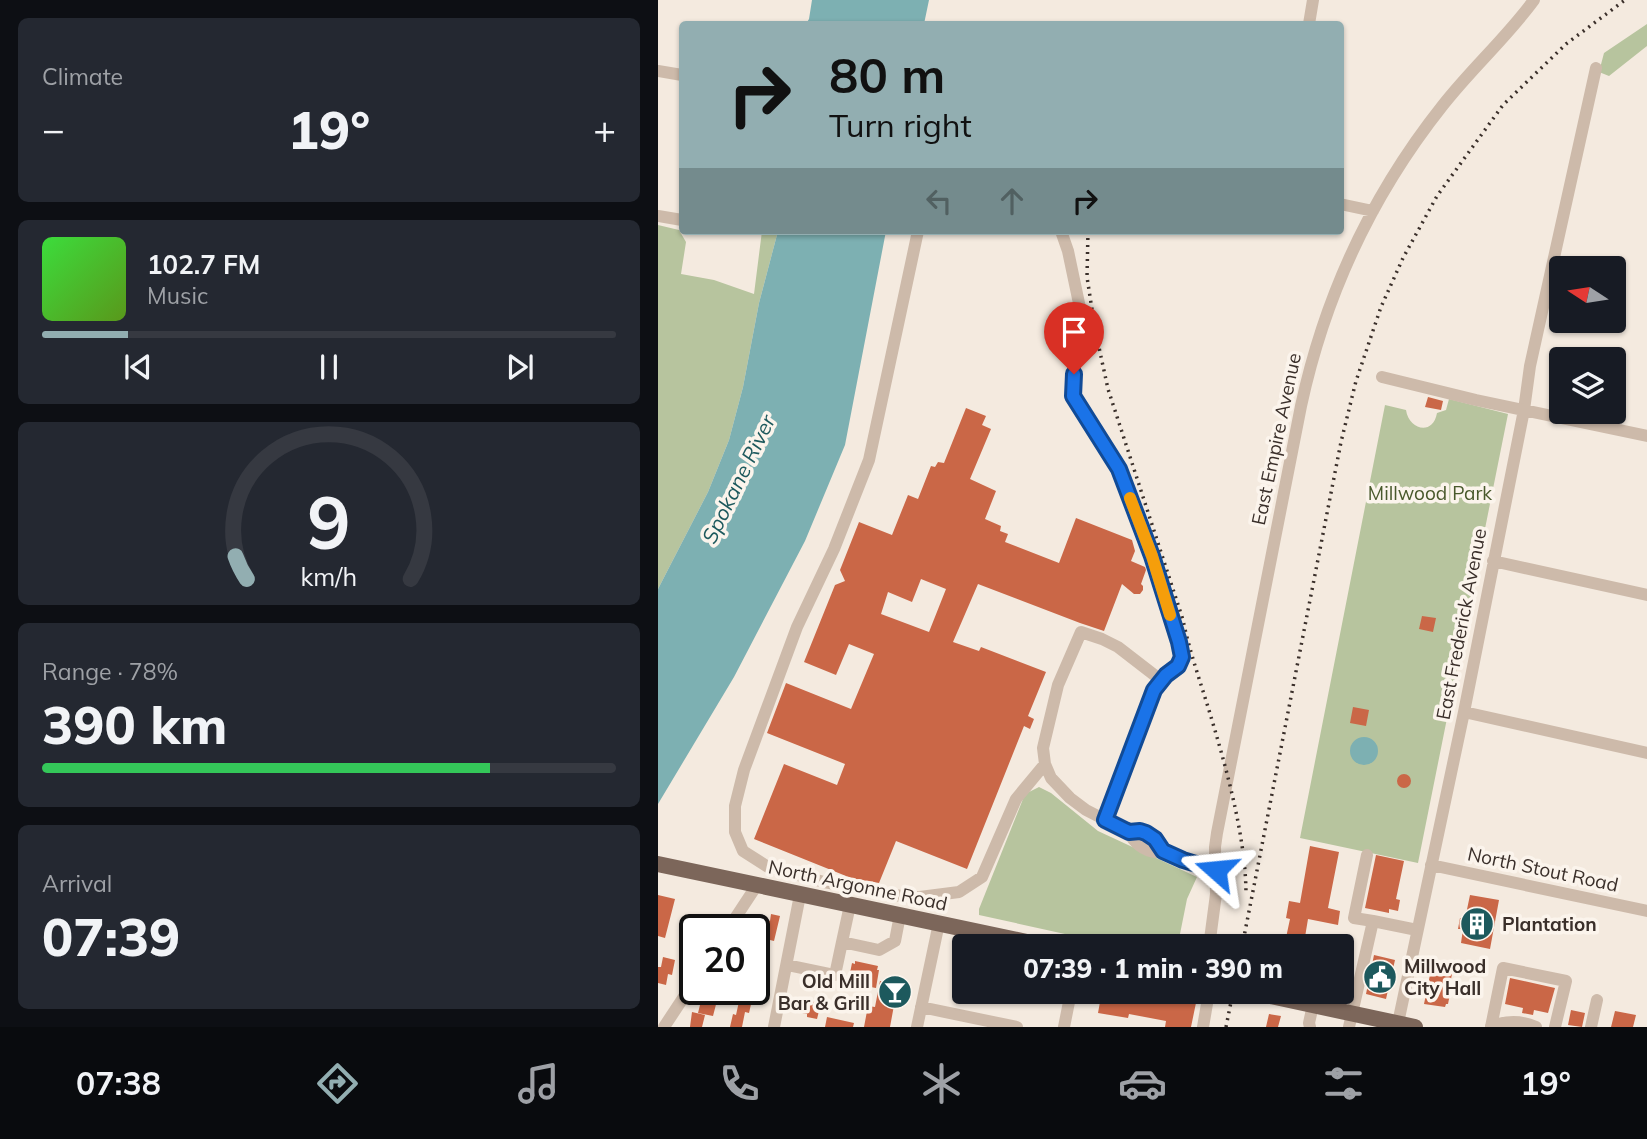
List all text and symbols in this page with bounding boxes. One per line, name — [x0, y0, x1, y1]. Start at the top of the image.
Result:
text: 80 m — [829, 44, 945, 105]
icon: right — [714, 49, 805, 140]
text: Climate — [42, 62, 123, 91]
text: 19° — [288, 97, 370, 162]
text: − — [42, 105, 65, 153]
text: + — [593, 105, 616, 153]
text: Turn right — [829, 105, 972, 145]
icon: left — [920, 182, 958, 220]
icon: ahead — [993, 182, 1031, 220]
icon: right — [1066, 182, 1104, 220]
text: 102.7 FM — [147, 248, 260, 281]
north arrow — [1549, 256, 1626, 332]
map controls — [1549, 256, 1626, 424]
text: Music — [147, 281, 208, 310]
pin — [1044, 302, 1104, 374]
icon: arrive — [1055, 313, 1093, 351]
button: layers — [1549, 347, 1626, 424]
icon: previous — [119, 348, 157, 386]
icon: pause — [310, 348, 348, 386]
icon: next — [501, 348, 539, 386]
street label: East Empire Avenue — [1246, 351, 1306, 527]
water label: Spokane River — [696, 409, 781, 548]
text: 9 — [307, 477, 351, 568]
park label: Millwood Park — [1368, 481, 1492, 505]
street label: East Frederick Avenue — [1431, 526, 1491, 722]
text: km/h — [301, 561, 357, 592]
text: Range · 78% — [42, 657, 178, 686]
text: 390 km — [42, 692, 227, 757]
position arrow — [1179, 833, 1253, 907]
street label: North Stout Road — [1465, 841, 1621, 897]
street label: North Argonne Road — [766, 854, 950, 916]
text: Arrival — [42, 869, 112, 898]
text: 07:39 — [42, 904, 180, 969]
building icon: Plantation — [1458, 905, 1496, 943]
place label: Plantation — [1502, 912, 1597, 936]
speed limit sign: 20 — [679, 914, 770, 1005]
text: 07:39 · 1 min · 390 m — [1023, 952, 1283, 985]
place label: Millwood City Hall — [1404, 954, 1486, 1000]
public building icon: Millwood City Hall — [1361, 958, 1399, 996]
place label: Old Mill Bar & Grill — [778, 969, 870, 1015]
bar icon: Old Mill Bar & Grill — [876, 973, 914, 1011]
icon: directions — [313, 1059, 362, 1108]
icon: music — [514, 1059, 563, 1108]
icon: phone — [715, 1059, 764, 1108]
icon: climate — [917, 1059, 966, 1108]
icon: car — [1118, 1059, 1167, 1108]
icon: filters — [1319, 1059, 1368, 1108]
text: 07:38 — [76, 1063, 161, 1103]
text: 19° — [1520, 1063, 1571, 1103]

